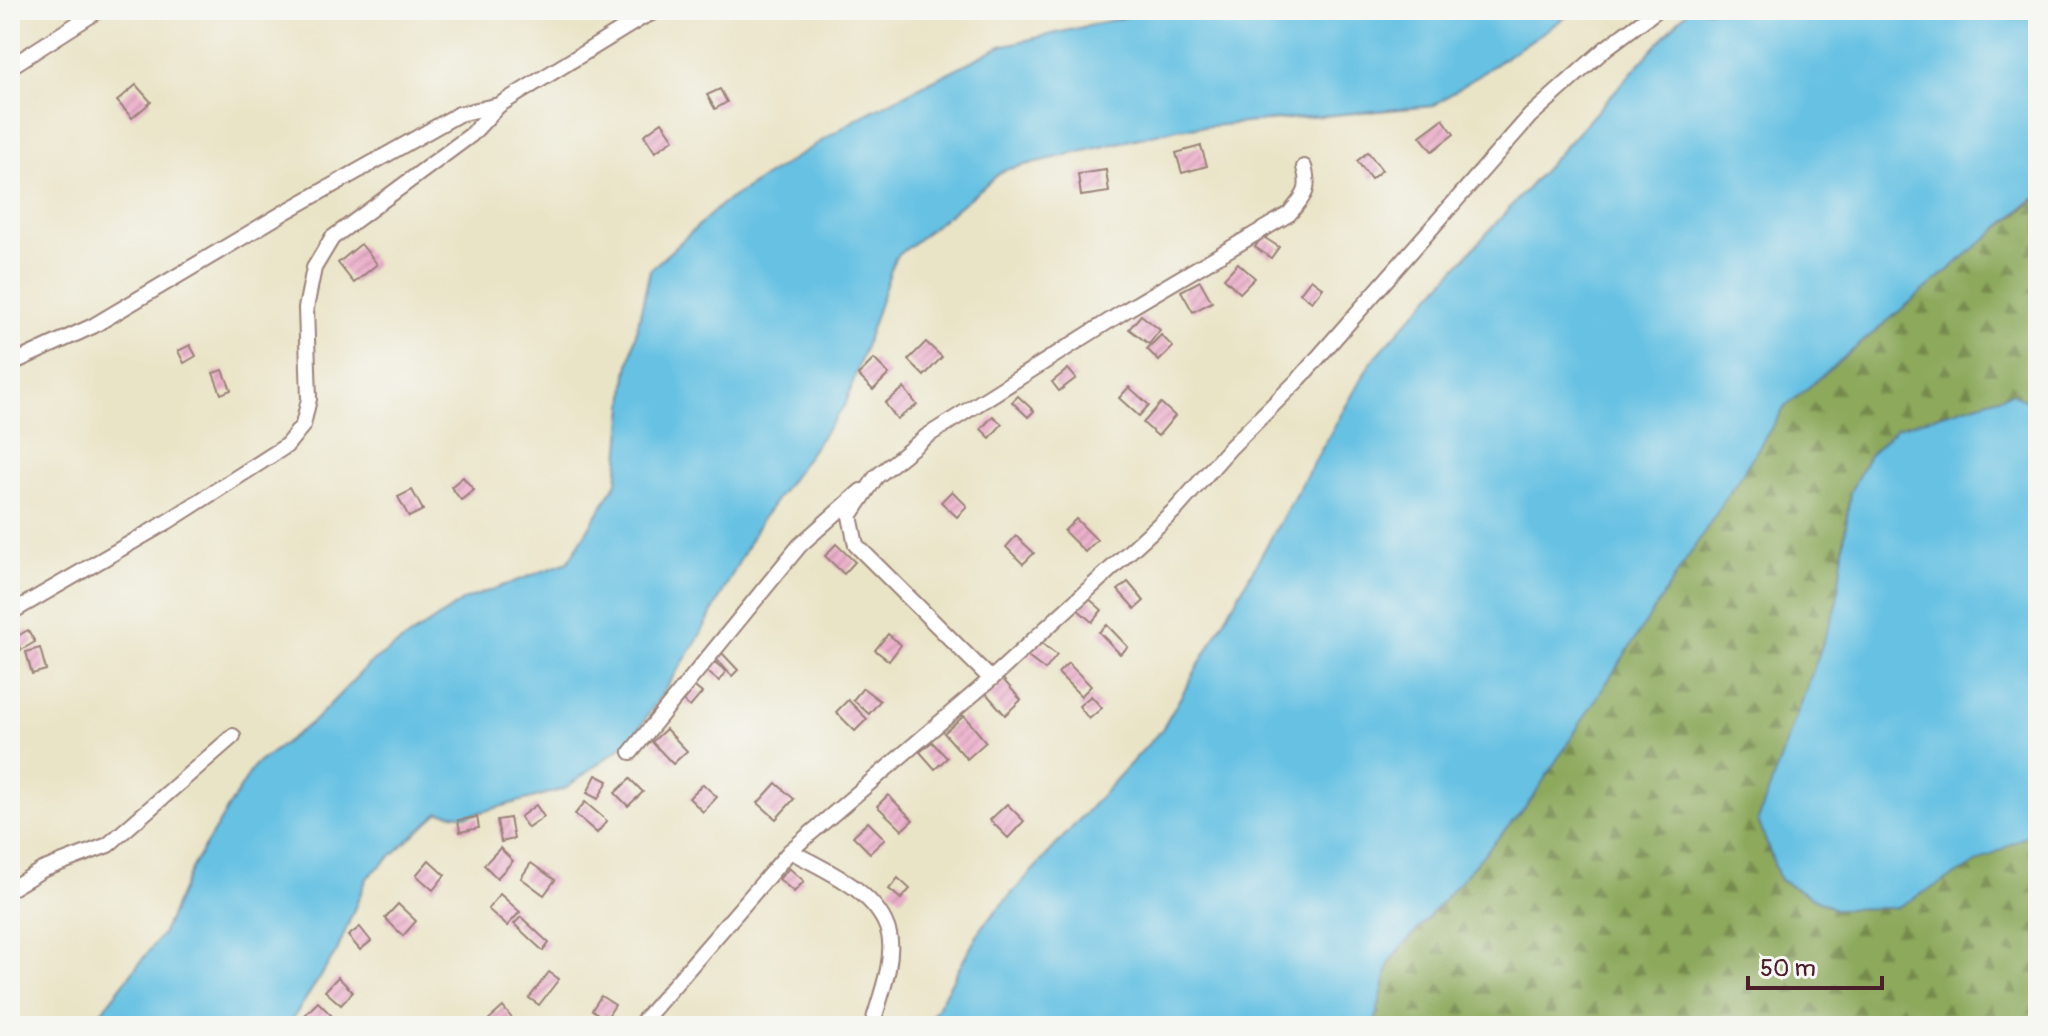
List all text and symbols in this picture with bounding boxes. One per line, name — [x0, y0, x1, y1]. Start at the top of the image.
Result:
scale bar — [1748, 940, 1882, 990]
text: 50 m — [1760, 954, 1816, 983]

